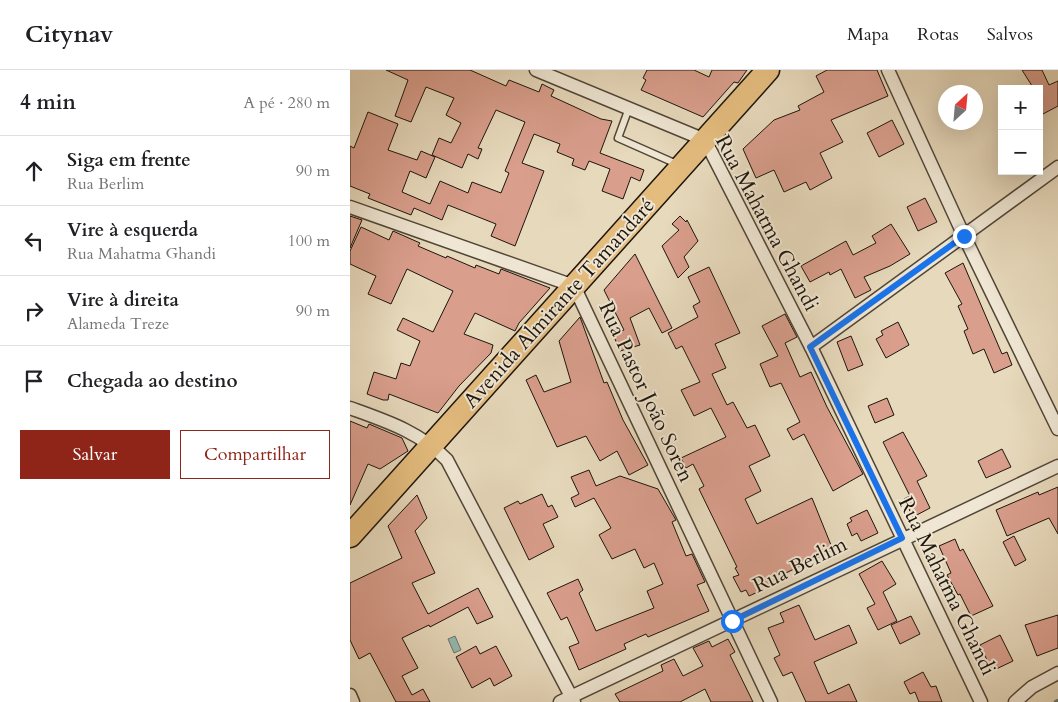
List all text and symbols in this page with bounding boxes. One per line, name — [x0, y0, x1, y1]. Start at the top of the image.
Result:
text: Citynav — [25, 18, 113, 51]
text: Mapa — [847, 22, 889, 47]
text: Rotas — [917, 22, 959, 47]
text: Salvos — [987, 22, 1033, 47]
north arrow — [938, 85, 983, 130]
map controls — [998, 85, 1043, 175]
button: + — [998, 85, 1043, 130]
text: 4 min — [20, 88, 76, 117]
text: A pé · 280 m — [243, 92, 330, 114]
street label: Rua Mahatma Ghandi — [708, 130, 826, 316]
button: − — [998, 130, 1043, 175]
text: Siga em frente — [67, 147, 191, 173]
icon: ahead — [20, 157, 48, 185]
text: 90 m — [296, 160, 330, 182]
text: Rua Berlim — [67, 173, 144, 195]
street label: Avenida Almirante Tamandaré — [457, 191, 661, 415]
text: Vire à esquerda — [67, 217, 198, 243]
route end — [953, 225, 976, 248]
icon: left — [20, 227, 48, 255]
text: 100 m — [288, 230, 330, 252]
text: Rua Mahatma Ghandi — [67, 243, 216, 265]
text: Vire à direita — [67, 287, 179, 313]
icon: right — [20, 297, 48, 325]
street label: Rua Pastor João Soren — [591, 297, 701, 487]
text: 90 m — [296, 300, 330, 322]
text: Alameda Treze — [67, 313, 169, 335]
icon: arrive — [20, 367, 48, 395]
text: Chegada ao destino — [67, 368, 238, 394]
button: Salvar — [20, 430, 170, 479]
button: Compartilhar — [180, 430, 330, 479]
street label: Rua Mahatma Ghandi — [891, 492, 1003, 680]
street label: Rua Berlim — [748, 530, 852, 600]
route start — [721, 610, 744, 633]

